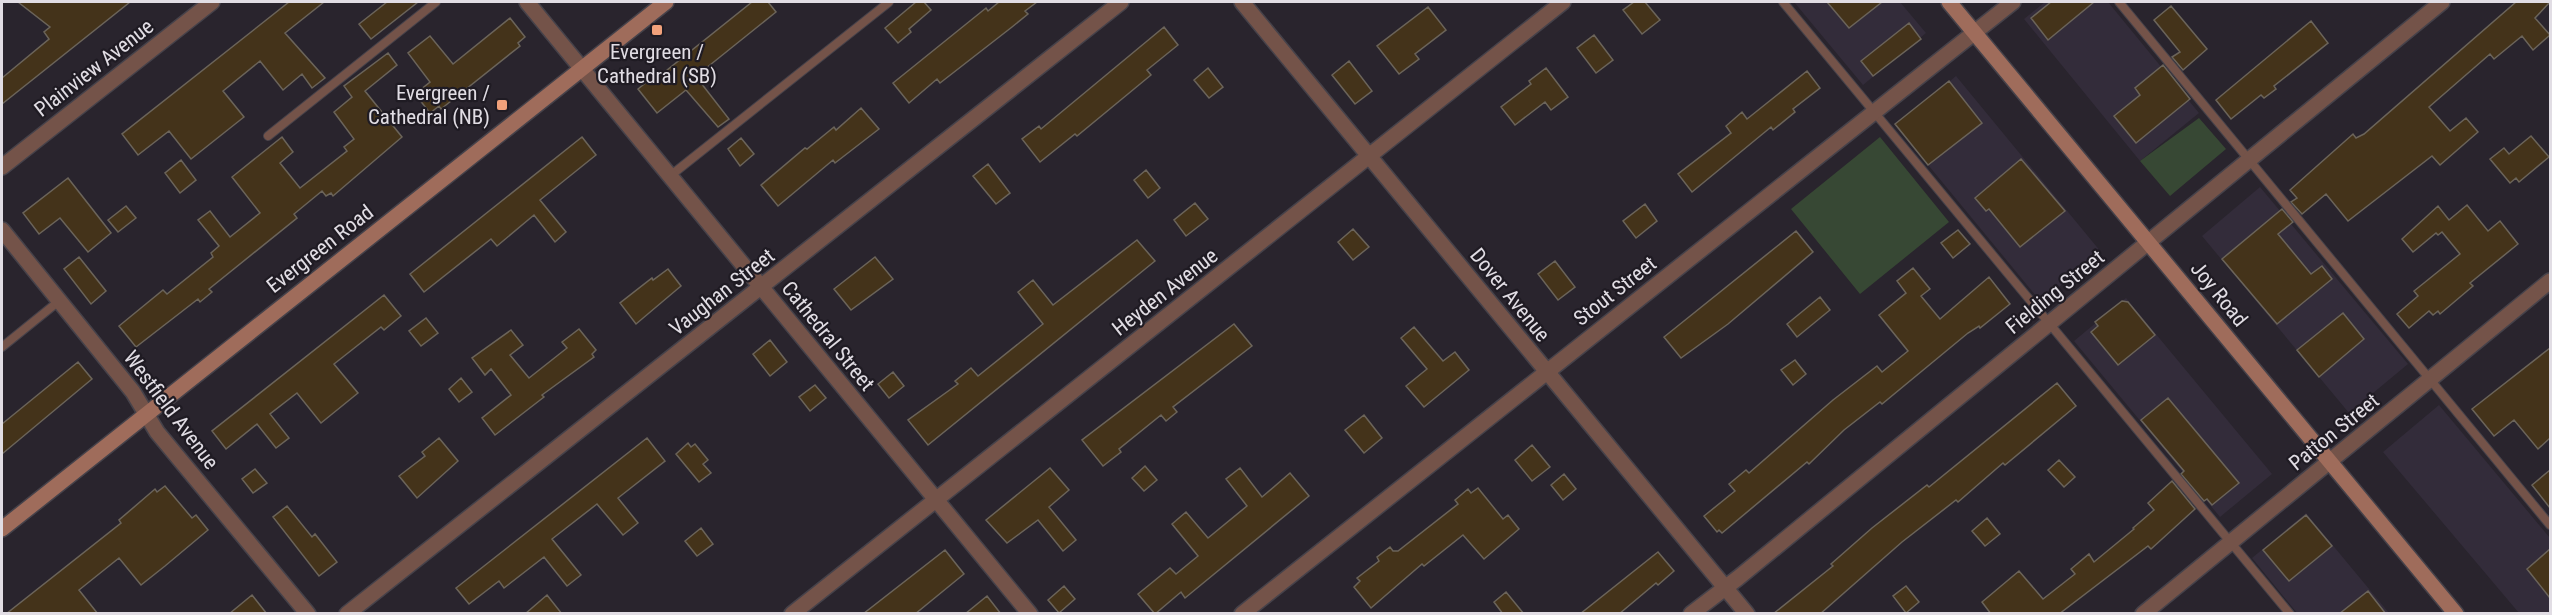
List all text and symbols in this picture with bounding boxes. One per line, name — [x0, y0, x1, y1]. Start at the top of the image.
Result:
street label: Plainview Avenue — [30, 14, 158, 122]
marker: Evergreen / Cathedral (SB) — [650, 23, 664, 37]
place label: Evergreen / Cathedral (SB) — [597, 40, 717, 88]
place label: Evergreen / Cathedral (NB) — [368, 81, 490, 129]
marker: Evergreen / Cathedral (NB) — [495, 98, 509, 112]
street label: Evergreen Road — [262, 200, 378, 298]
street label: Heyden Avenue — [1108, 243, 1223, 341]
street label: Vaughan Street — [665, 244, 779, 340]
street label: Dover Avenue — [1465, 244, 1555, 346]
street label: Fielding Street — [2001, 245, 2109, 339]
street label: Stout Street — [1569, 251, 1661, 331]
street label: Joy Road — [2186, 257, 2252, 331]
street label: Cathedral Street — [777, 277, 879, 395]
street label: Westfield Avenue — [119, 346, 223, 474]
street label: Patton Street — [2284, 389, 2384, 475]

